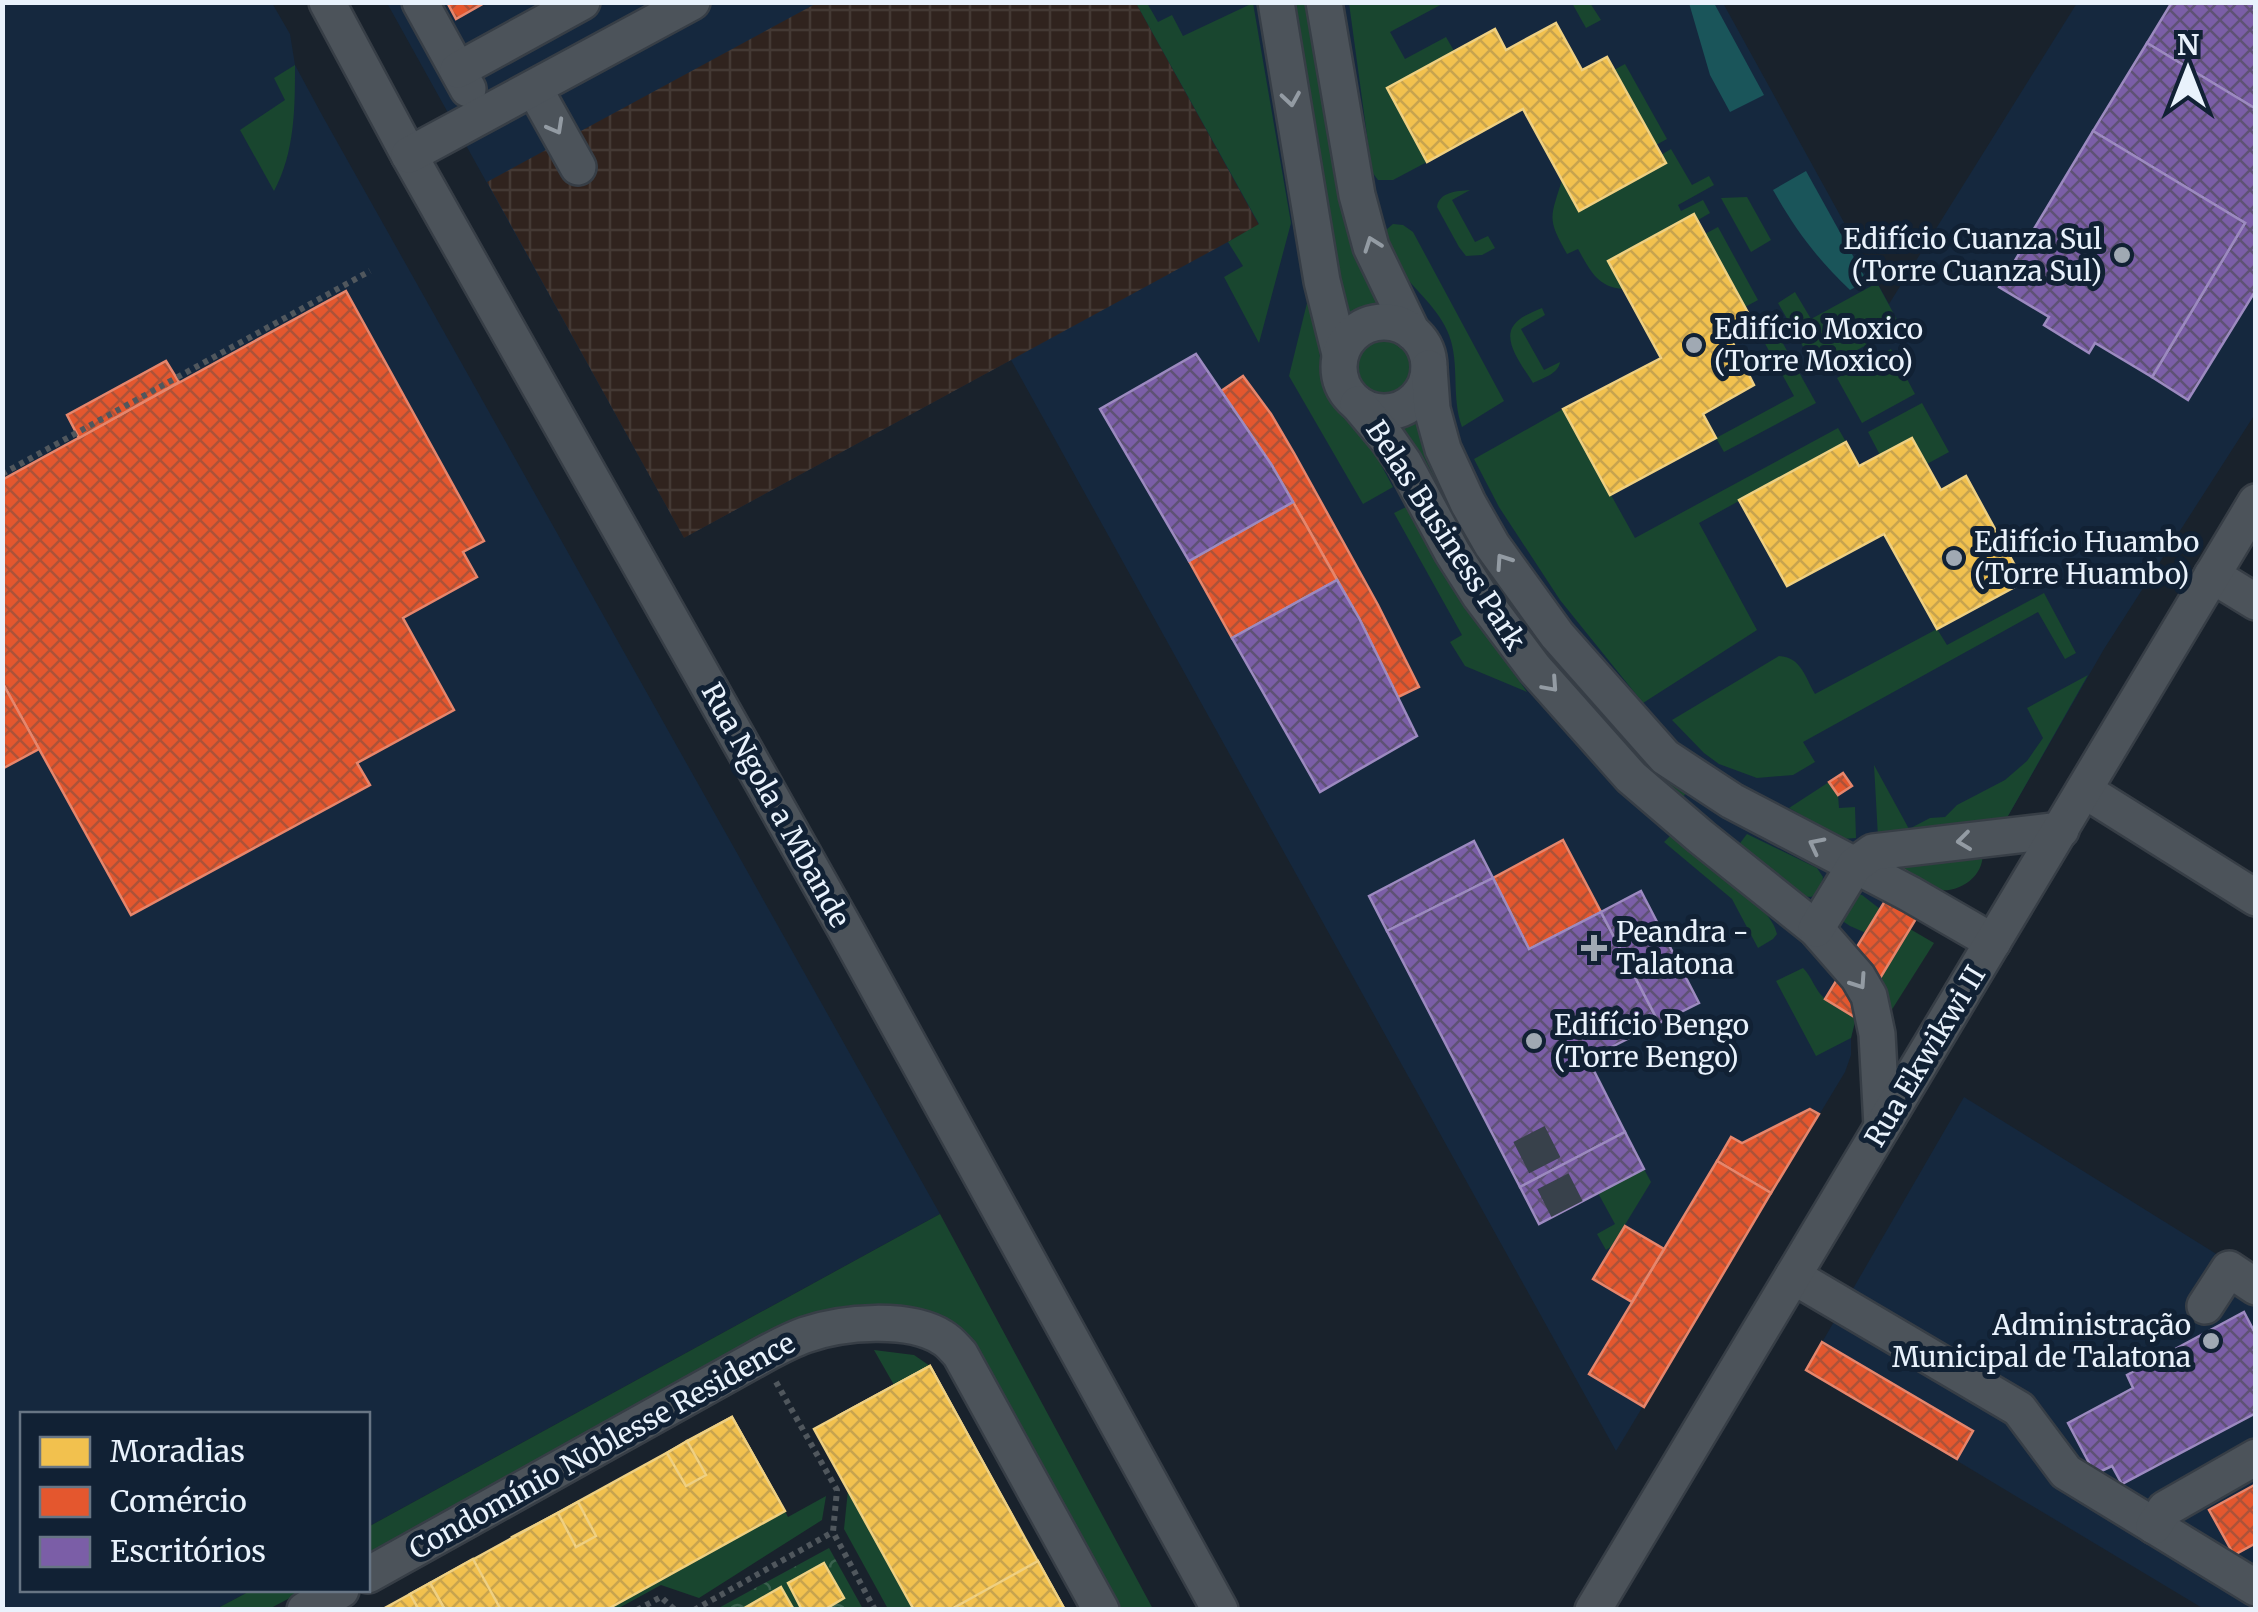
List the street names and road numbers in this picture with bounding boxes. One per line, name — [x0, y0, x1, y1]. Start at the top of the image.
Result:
street label: Belas Business Park — [1358, 413, 1534, 657]
street label: Rua Ngola a Mbande — [694, 676, 858, 934]
street label: Rua Ekwikwi II — [1857, 959, 1993, 1153]
street label: Condomínio Noblesse Residence — [403, 1325, 801, 1567]

